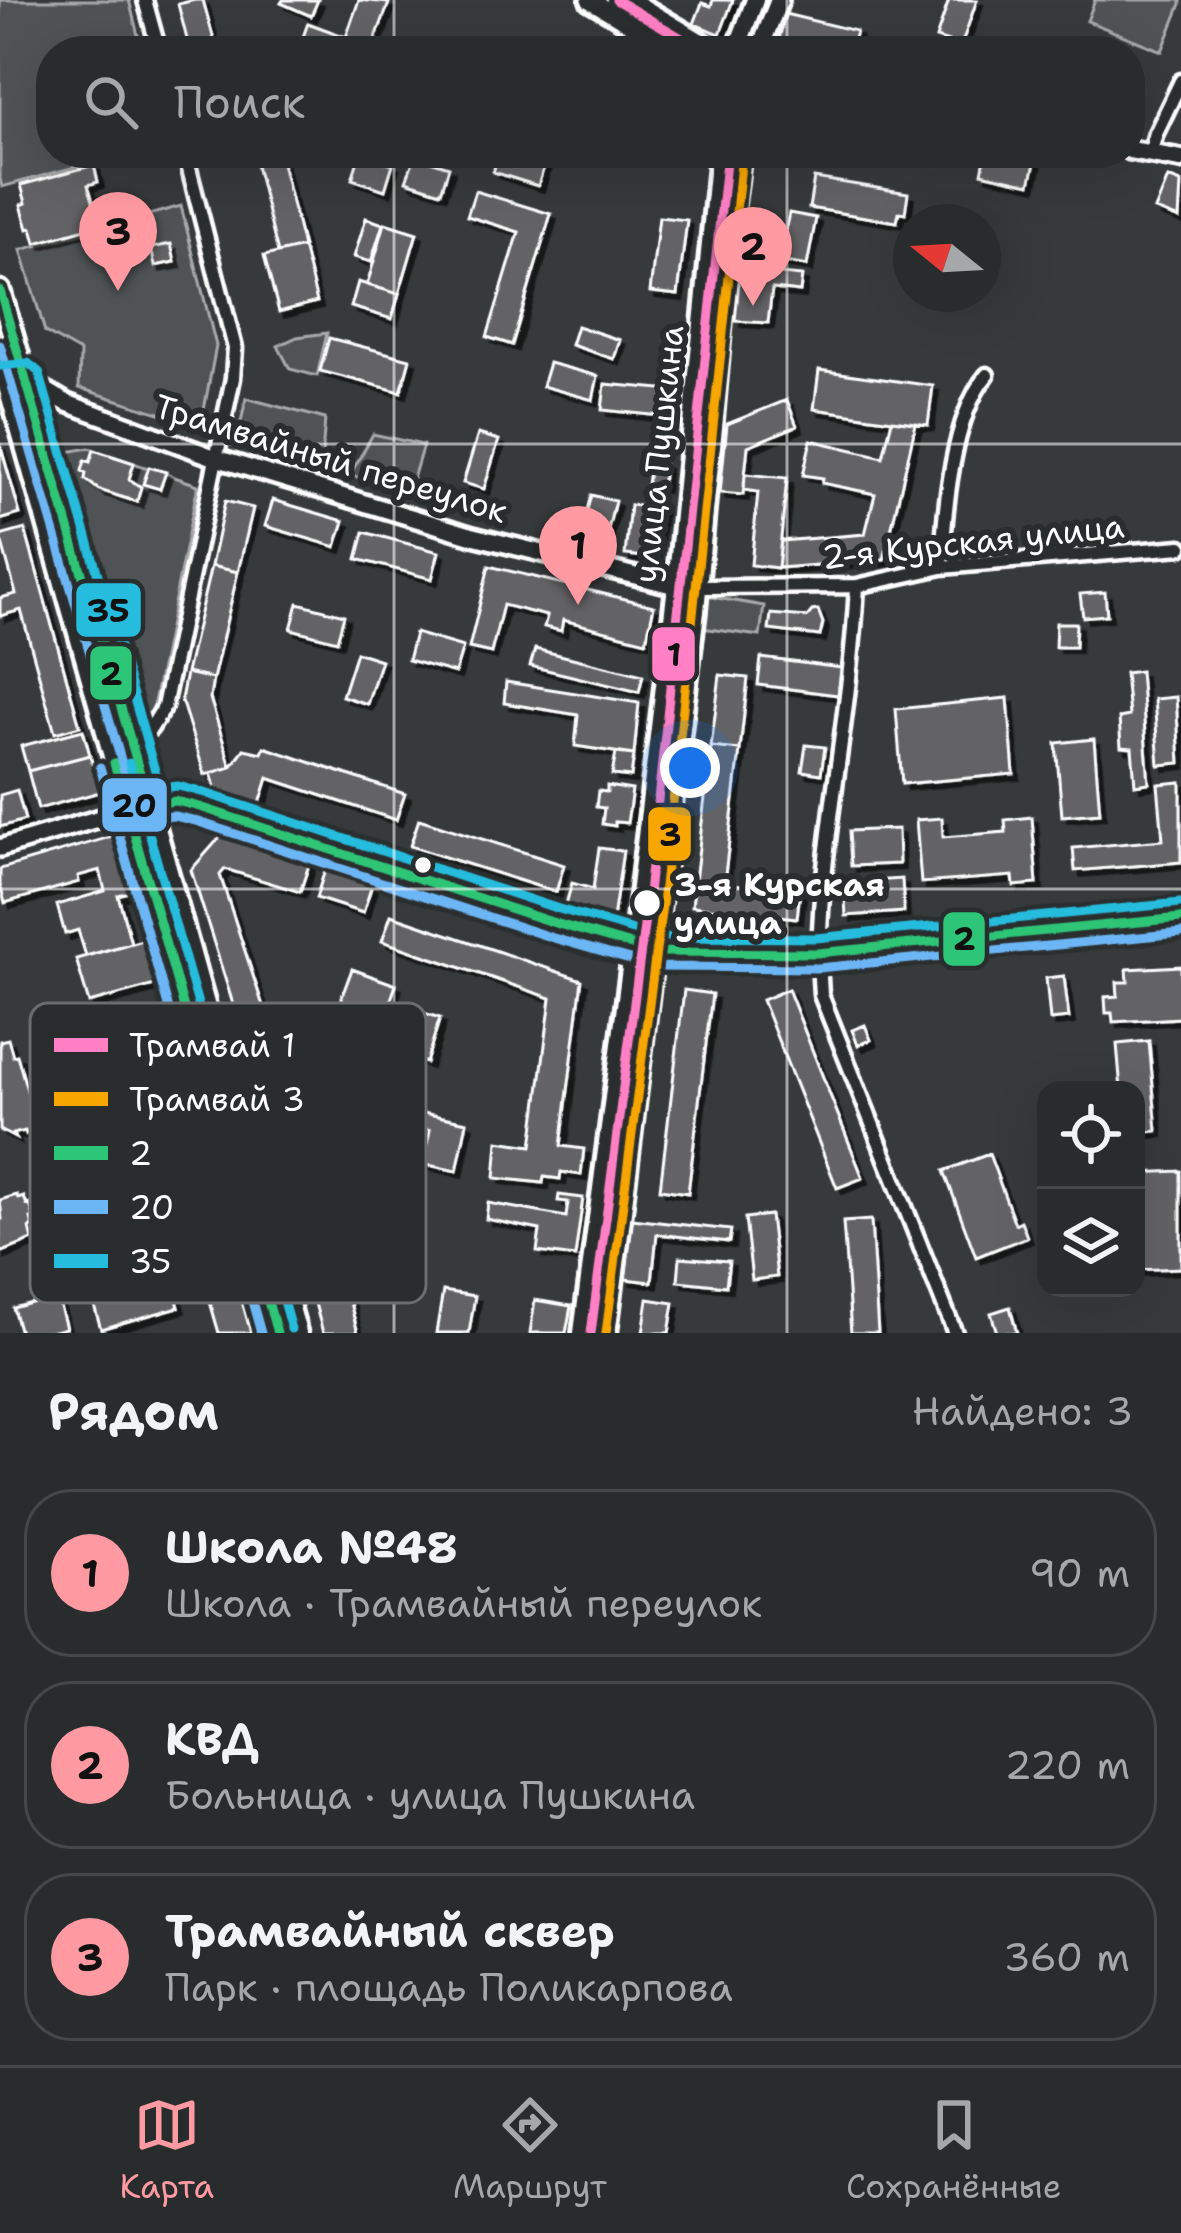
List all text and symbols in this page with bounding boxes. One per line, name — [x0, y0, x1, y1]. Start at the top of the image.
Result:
search box — [36, 36, 1145, 168]
icon: search — [78, 69, 144, 135]
text: Поиск — [174, 72, 305, 132]
pin: 3 — [79, 192, 157, 291]
north arrow — [893, 204, 1001, 312]
pin: 2 — [714, 207, 792, 306]
street label: улица Пушкина — [623, 323, 694, 585]
street label: Трамвайный переулок — [149, 383, 513, 534]
street label: 2-я Курская улица — [820, 503, 1126, 580]
pin: 1 — [539, 506, 617, 605]
line badge: 35 — [74, 581, 143, 639]
text: 35 — [86, 588, 130, 633]
line badge: 1 — [650, 625, 697, 683]
text: 1 — [666, 632, 682, 677]
line badge: 2 — [88, 644, 134, 702]
text: 2 — [99, 651, 123, 696]
your location — [660, 738, 720, 798]
line badge: 20 — [100, 776, 169, 834]
text: 20 — [111, 783, 157, 828]
line badge: 3 — [646, 805, 693, 863]
text: 3 — [658, 812, 682, 857]
unlabelled marker — [412, 854, 434, 876]
place label: 3-я Курская улица — [674, 862, 885, 945]
marker: 3-я Курская улица — [631, 887, 663, 919]
line badge: 2 — [941, 910, 987, 968]
text: 2 — [952, 916, 976, 961]
legend — [30, 1003, 426, 1303]
text: Трамвай 1 — [129, 1023, 296, 1068]
text: Трамвай 3 — [129, 1077, 305, 1122]
map controls — [1037, 1081, 1145, 1297]
button: locate — [1037, 1081, 1145, 1189]
text: 2 — [129, 1131, 152, 1176]
text: 20 — [129, 1185, 174, 1230]
button: layers — [1037, 1189, 1145, 1297]
text: 35 — [129, 1239, 171, 1284]
text: Рядом — [48, 1377, 219, 1445]
text: Найдено: 3 — [912, 1385, 1133, 1437]
text: Школа №48 — [165, 1517, 458, 1577]
text: 1 — [81, 1547, 99, 1599]
text: 90 m — [1029, 1547, 1130, 1599]
text: Школа · Трамвайный переулок — [165, 1577, 762, 1629]
text: КВД — [165, 1709, 258, 1769]
text: 2 — [76, 1739, 104, 1791]
text: 220 m — [1004, 1739, 1130, 1791]
text: Больница · улица Пушкина — [165, 1769, 695, 1821]
text: Трамвайный сквер — [165, 1901, 615, 1961]
text: 3 — [76, 1931, 104, 1983]
text: 360 m — [1003, 1931, 1130, 1983]
text: Парк · площадь Поликарпова — [165, 1961, 733, 2013]
tab: Карта — [120, 2092, 214, 2209]
tab: Маршрут — [453, 2092, 607, 2209]
tab: Сохранённые — [846, 2092, 1061, 2209]

